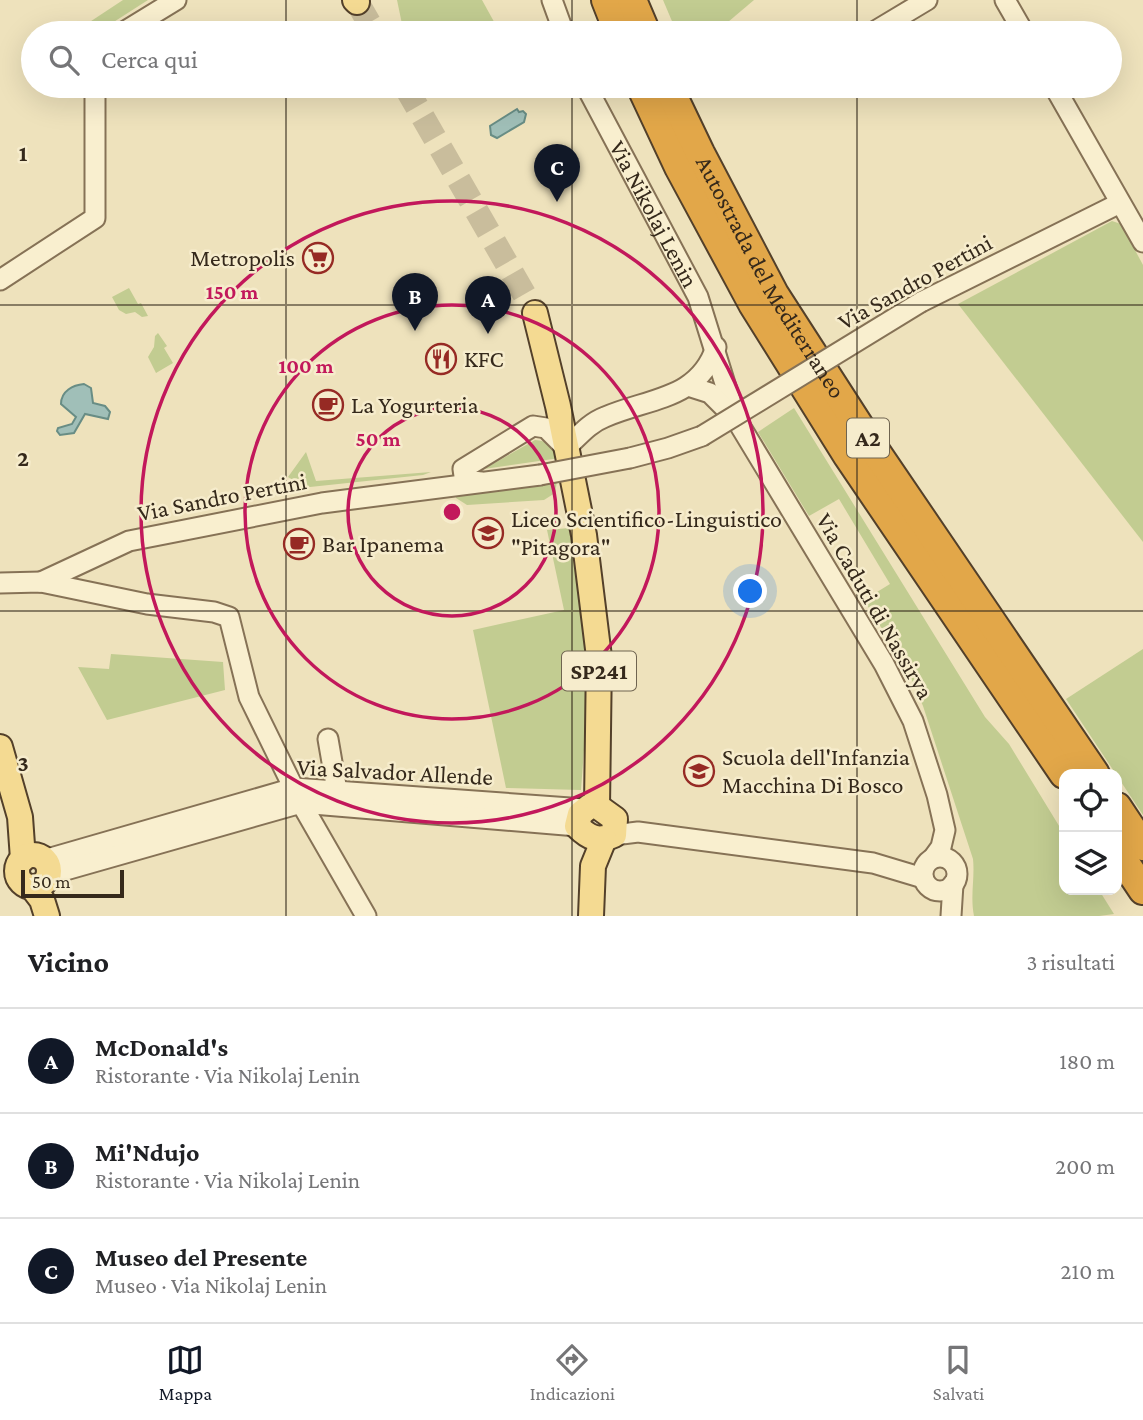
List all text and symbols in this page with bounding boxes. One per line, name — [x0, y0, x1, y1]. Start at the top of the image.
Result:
search box — [21, 21, 1122, 98]
icon: search — [45, 41, 83, 79]
text: Cerca qui — [101, 45, 198, 74]
street label: Via Nikolaj Lenin — [604, 136, 705, 292]
text: 1 — [19, 140, 28, 166]
pin: C — [534, 144, 580, 202]
street label: Autostrada del Mediterraneo — [691, 151, 851, 403]
street label: Via Sandro Pertini — [833, 228, 996, 335]
supermarket icon: Metropolis — [301, 241, 335, 275]
place label: Metropolis — [190, 244, 295, 271]
pin: B — [392, 273, 438, 331]
pin: A — [465, 276, 511, 334]
text: 150 m — [206, 280, 259, 304]
restaurant icon: KFC — [424, 342, 458, 376]
place label: KFC — [464, 345, 504, 372]
text: 100 m — [278, 354, 334, 378]
cafe icon: La Yogurteria — [311, 388, 345, 422]
place label: La Yogurteria — [351, 391, 479, 418]
road number: A2 — [847, 418, 889, 458]
text: 50 m — [356, 427, 401, 451]
text: 2 — [17, 445, 29, 471]
street label: Via Sandro Pertini — [135, 467, 309, 526]
centre of rings — [440, 500, 464, 524]
place label: Liceo Scientifico-Linguistico "Pitagora" — [511, 505, 782, 560]
street label: Via Caduti di Nassirya — [811, 508, 940, 704]
school or university icon: Liceo Scientifico-Linguistico "Pitagora" — [471, 516, 505, 550]
cafe icon: Bar Ipanema — [282, 527, 316, 561]
place label: Bar Ipanema — [322, 530, 444, 557]
your location — [733, 574, 767, 608]
road number: SP241 — [562, 652, 636, 691]
place label: Scuola dell'Infanzia Macchina Di Bosco — [722, 743, 910, 798]
text: 3 — [17, 750, 29, 776]
street label: Via Salvador Allende — [296, 753, 494, 790]
school or university icon: Scuola dell'Infanzia Macchina Di Bosco — [682, 754, 716, 788]
map controls — [1059, 769, 1122, 895]
button: locate — [1059, 769, 1122, 832]
button: layers — [1059, 832, 1122, 895]
scale bar — [21, 867, 124, 899]
text: 50 m — [32, 871, 71, 892]
text: Vicino — [28, 945, 109, 978]
text: 3 risultati — [1027, 949, 1115, 975]
text: McDonald's — [95, 1033, 228, 1062]
text: A — [44, 1048, 58, 1074]
text: 180 m — [1059, 1048, 1115, 1074]
text: Ristorante · Via Nikolaj Lenin — [95, 1062, 360, 1088]
text: Mi'Ndujo — [95, 1138, 200, 1167]
text: B — [44, 1153, 58, 1179]
text: 200 m — [1055, 1153, 1115, 1179]
text: Ristorante · Via Nikolaj Lenin — [95, 1167, 360, 1193]
text: Museo del Presente — [95, 1243, 307, 1272]
text: C — [44, 1258, 58, 1284]
text: 210 m — [1061, 1258, 1115, 1284]
text: Museo · Via Nikolaj Lenin — [95, 1272, 327, 1298]
tab: Mappa — [159, 1341, 212, 1404]
tab: Indicazioni — [530, 1341, 615, 1404]
tab: Salvati — [933, 1341, 984, 1404]

